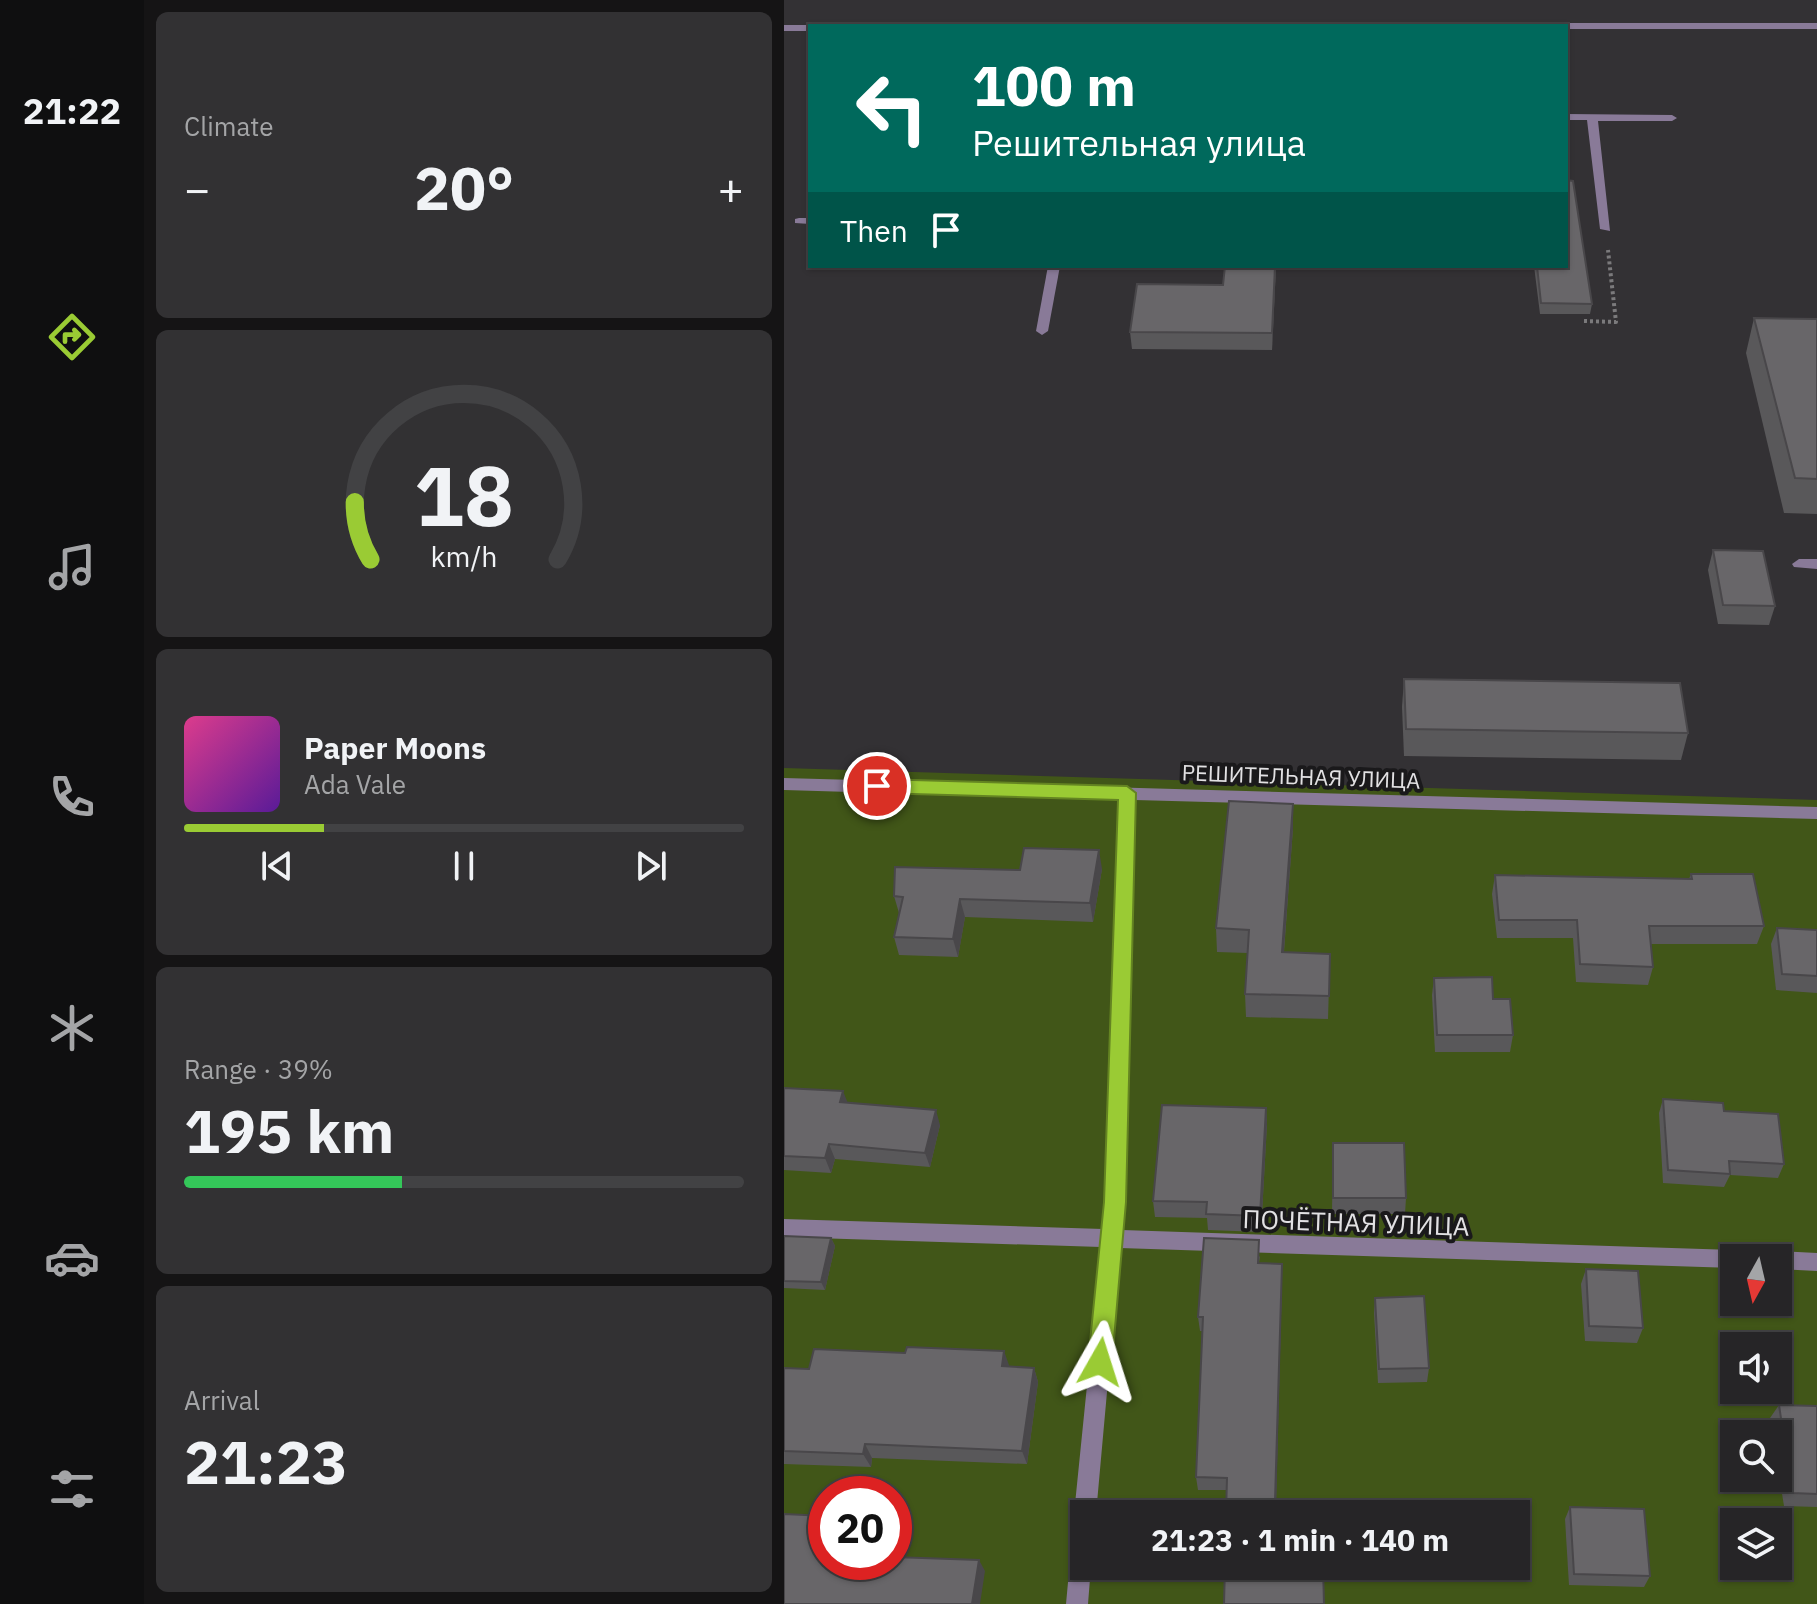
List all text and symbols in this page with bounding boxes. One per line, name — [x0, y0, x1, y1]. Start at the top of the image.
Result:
text: 100 m — [972, 49, 1136, 121]
icon: left — [840, 56, 944, 160]
text: 21:22 — [23, 87, 121, 134]
text: Climate — [184, 109, 274, 143]
text: Решительная улица — [972, 119, 1306, 166]
text: 20° — [414, 148, 514, 227]
text: − — [184, 160, 210, 217]
text: + — [718, 160, 744, 217]
icon: arrive — [924, 208, 968, 252]
text: Then — [840, 211, 908, 250]
icon: directions — [44, 309, 100, 365]
text: 18 — [414, 440, 514, 548]
text: km/h — [430, 538, 498, 575]
icon: music — [44, 539, 100, 595]
text: Paper Moons — [304, 728, 486, 767]
pin — [843, 752, 911, 820]
street label: РЕШИТЕЛЬНАЯ УЛИЦА — [1181, 757, 1421, 795]
icon: arrive — [855, 764, 899, 808]
text: Ada Vale — [304, 767, 406, 801]
icon: phone — [44, 769, 100, 825]
icon: previous — [255, 844, 299, 888]
icon: pause — [442, 844, 486, 888]
icon: next — [629, 844, 673, 888]
icon: climate — [44, 1000, 100, 1056]
text: Range · 39% — [184, 1052, 333, 1086]
text: 195 km — [184, 1091, 394, 1170]
street label: ПОЧЁТНАЯ УЛИЦА — [1242, 1201, 1470, 1243]
icon: car — [44, 1230, 100, 1286]
north arrow — [1720, 1244, 1792, 1316]
map controls — [1720, 1244, 1792, 1580]
position arrow — [1058, 1320, 1142, 1404]
button: sound — [1720, 1332, 1792, 1404]
text: Arrival — [184, 1383, 260, 1417]
button: search — [1720, 1420, 1792, 1492]
text: 21:23 — [184, 1422, 348, 1501]
icon: filters — [44, 1461, 100, 1517]
speed limit sign: 20 — [808, 1476, 912, 1580]
button: layers — [1720, 1508, 1792, 1580]
text: 21:23 · 1 min · 140 m — [1151, 1520, 1449, 1559]

